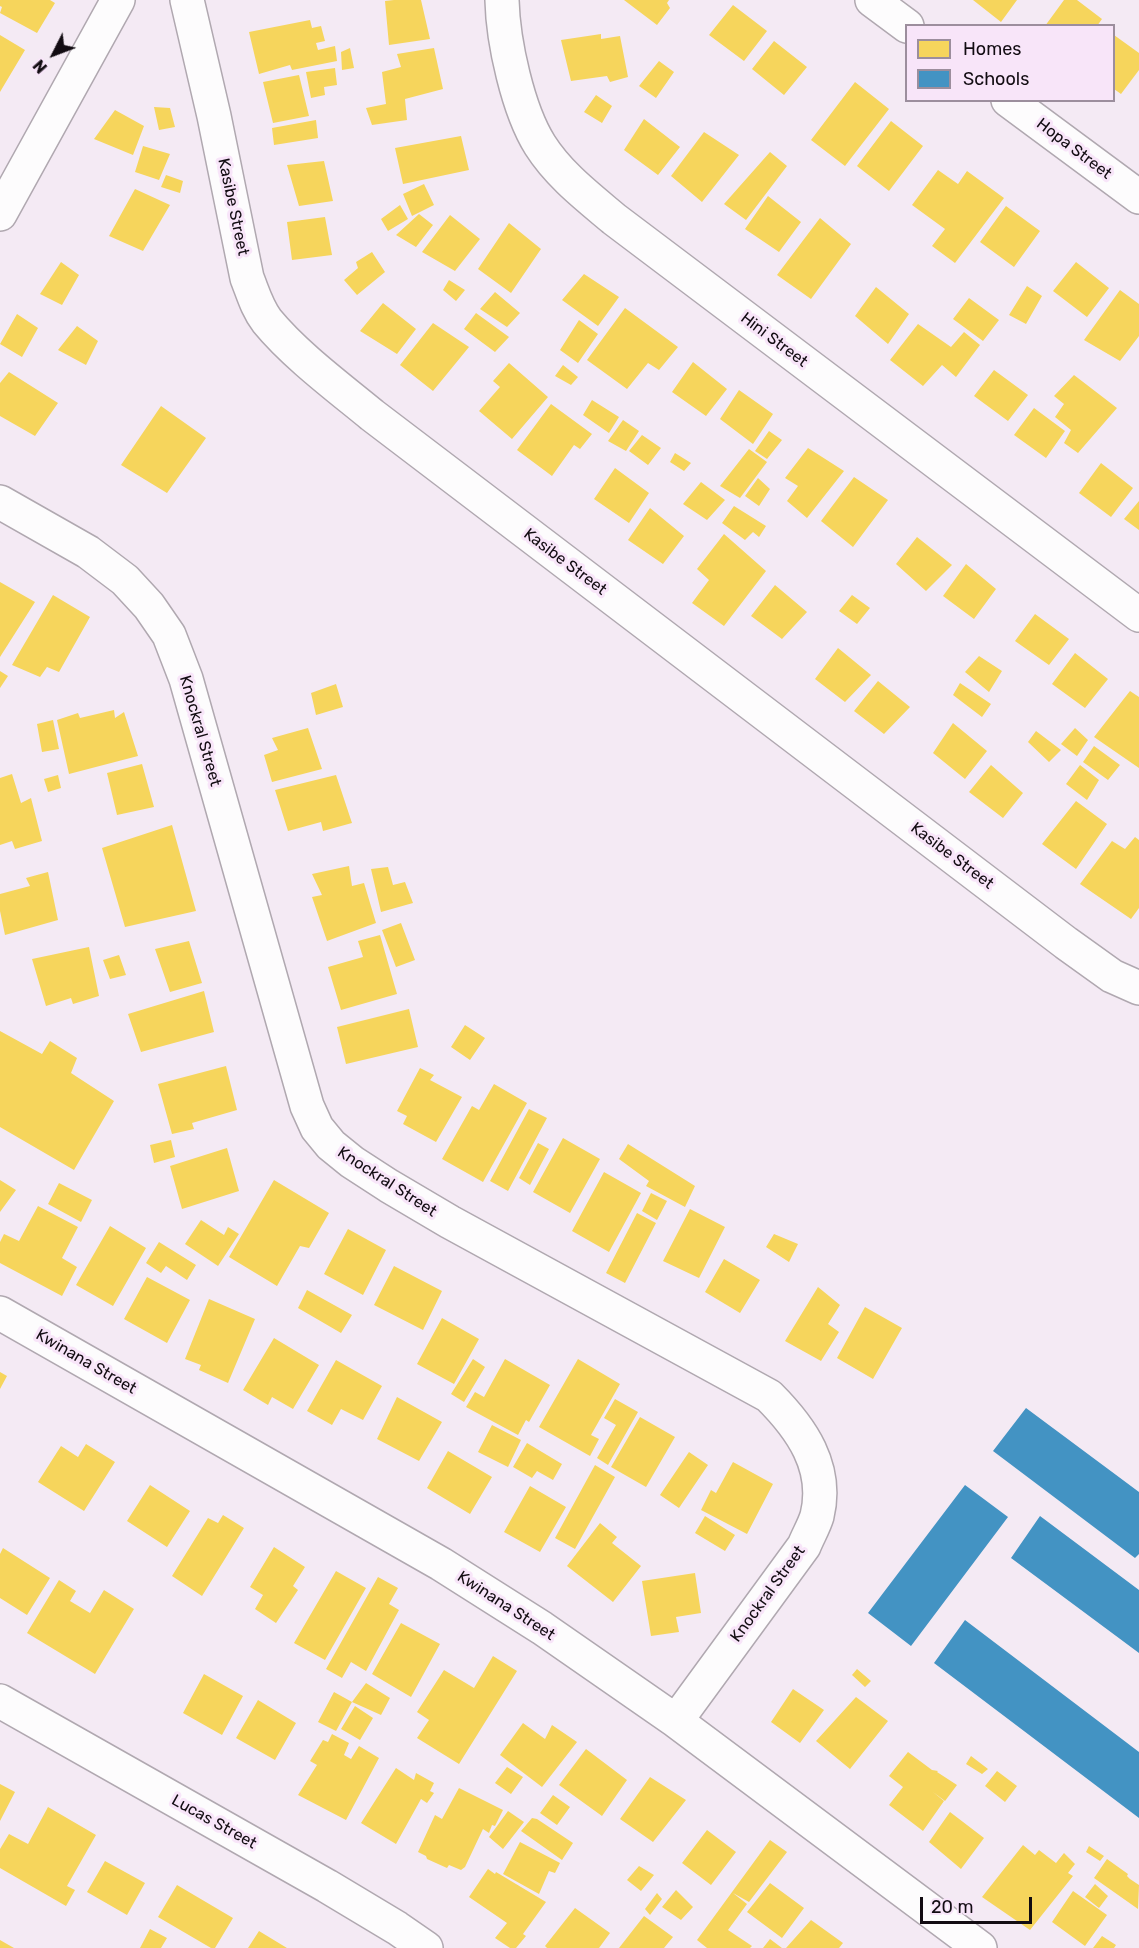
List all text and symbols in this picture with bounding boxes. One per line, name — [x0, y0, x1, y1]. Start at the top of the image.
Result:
north arrow — [24, 24, 84, 84]
legend — [905, 24, 1115, 102]
text: Homes — [963, 38, 1021, 60]
text: N — [29, 56, 51, 77]
text: Schools — [963, 68, 1029, 90]
street label: Hopa Street — [1033, 115, 1115, 183]
street label: Kasibe Street — [213, 157, 253, 257]
street label: Hini Street — [737, 309, 811, 371]
street label: Kasibe Street — [520, 525, 610, 599]
street label: Knockral Street — [175, 673, 225, 789]
street label: Kasibe Street — [907, 819, 997, 893]
street label: Knockral Street — [334, 1143, 440, 1221]
street label: Kwinana Street — [32, 1325, 140, 1399]
street label: Knockral Street — [727, 1542, 809, 1646]
street label: Kwinana Street — [453, 1567, 559, 1645]
street label: Lucas Street — [168, 1791, 260, 1853]
scale bar — [923, 1885, 1036, 1923]
text: 20 m — [931, 1896, 973, 1918]

